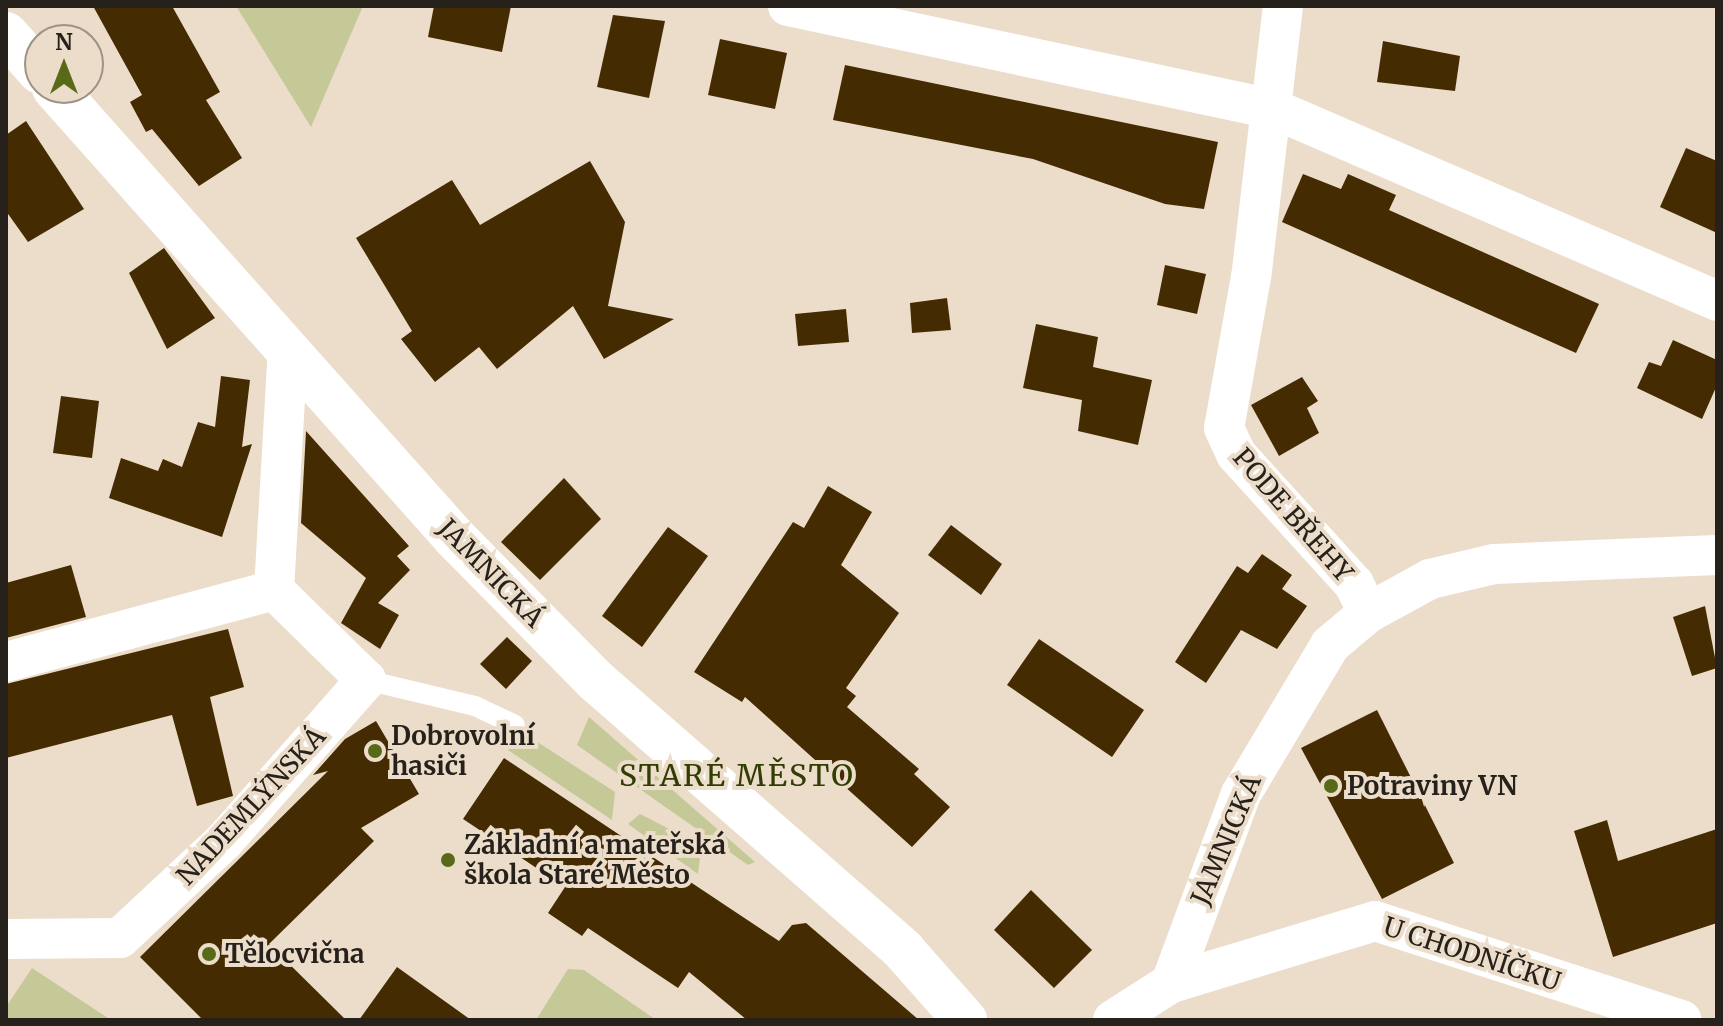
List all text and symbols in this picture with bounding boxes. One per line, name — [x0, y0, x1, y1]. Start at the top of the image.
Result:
north arrow — [24, 24, 104, 104]
text: N — [55, 28, 73, 56]
street label: PODE BŘEHY — [1227, 442, 1359, 588]
street label: JAMNICKÁ — [432, 513, 550, 633]
place label: Dobrovolní hasiči — [391, 720, 535, 782]
street label: NADEMLÝNSKÁ — [170, 721, 332, 891]
marker: Dobrovolní hasiči — [366, 742, 384, 760]
district label: STARÉ MĚSTO — [619, 757, 855, 793]
street label: JAMNICKÁ — [1185, 770, 1267, 910]
place label: Potraviny VN — [1347, 770, 1517, 802]
marker: Potraviny VN — [1322, 777, 1340, 795]
place label: Základní a mateřská škola Staré Město — [464, 829, 726, 890]
marker: Základní a mateřská škola Staré Město — [439, 851, 457, 869]
street label: U CHODNÍČKU — [1379, 911, 1565, 997]
place label: Tělocvična — [225, 938, 365, 970]
marker: Tělocvična — [200, 945, 218, 963]

